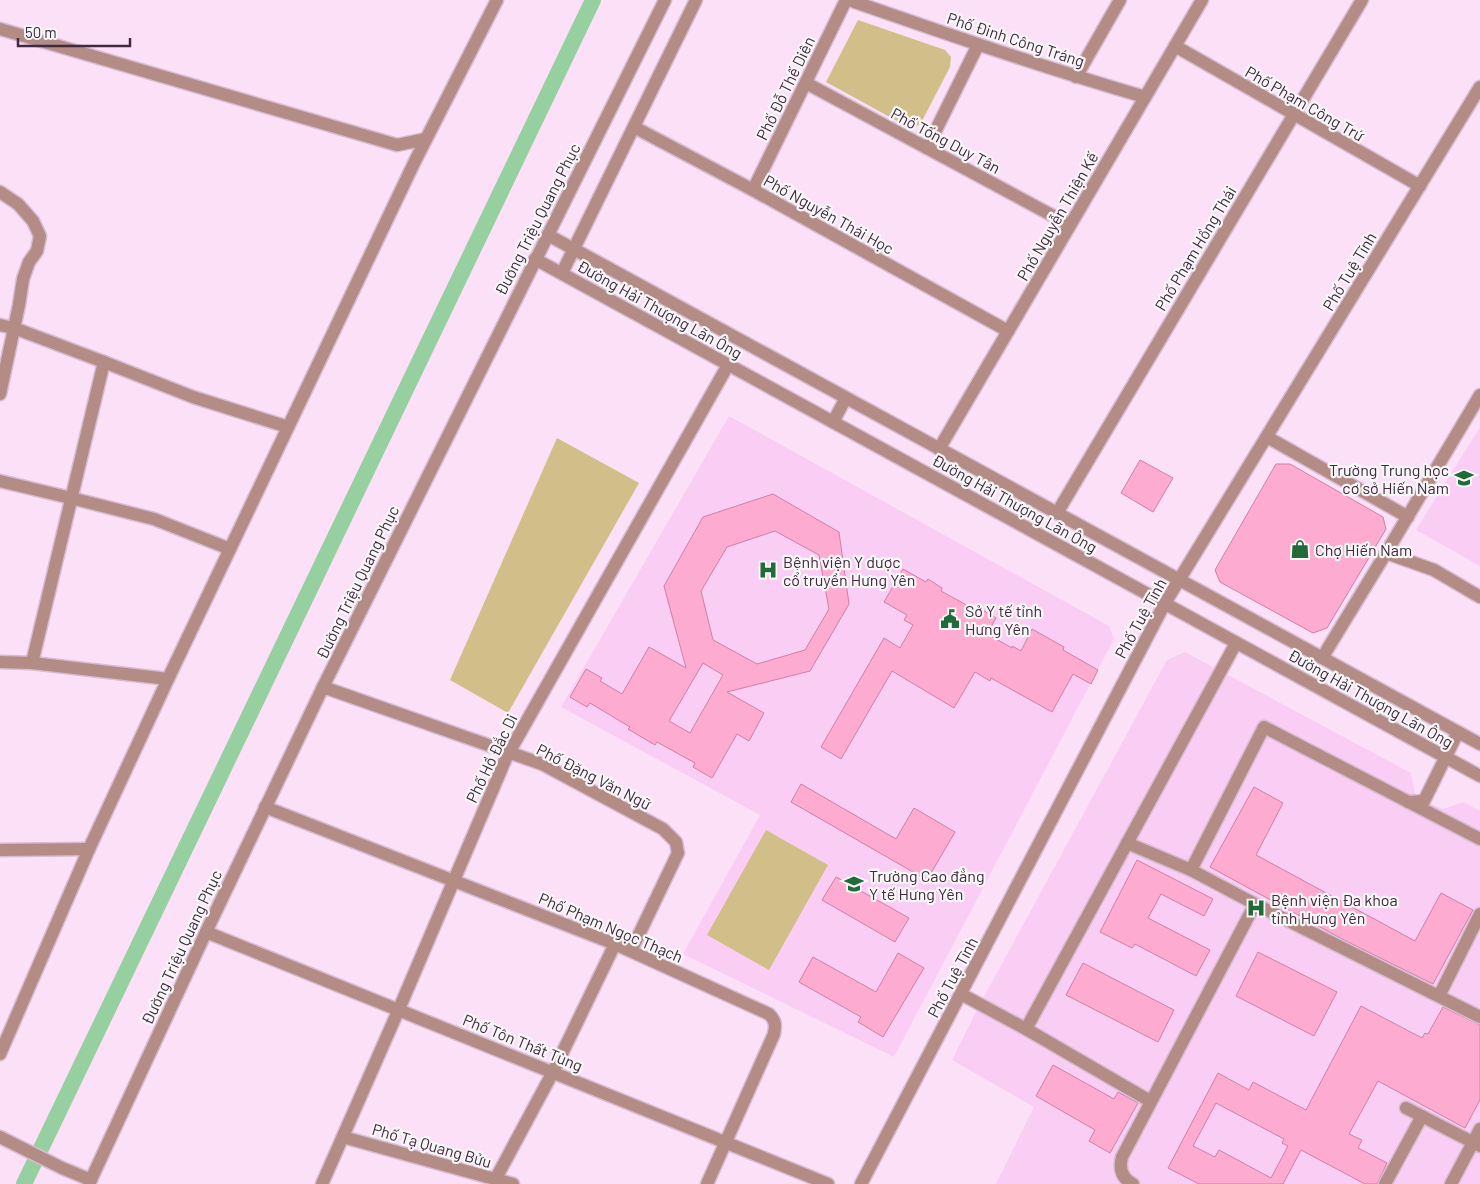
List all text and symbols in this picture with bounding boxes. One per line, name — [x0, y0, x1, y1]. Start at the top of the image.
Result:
street label: Phố Đinh Công Tráng — [945, 8, 1087, 70]
scale bar — [18, 15, 130, 47]
text: 50 m — [25, 23, 57, 41]
street label: Phố Đỗ Thế Diên — [752, 33, 818, 143]
street label: Phố Phạm Công Trứ — [1242, 61, 1368, 145]
street label: Phố Tống Duy Tân — [888, 103, 1004, 177]
street label: Đường Triệu Quang Phục — [490, 140, 584, 298]
street label: Phố Nguyễn Thiện Kế — [1012, 148, 1102, 284]
street label: Phố Nguyễn Thái Học — [761, 170, 897, 258]
street label: Phố Phạm Hồng Thái — [1150, 182, 1240, 314]
street label: Phố Tuệ Tĩnh — [1318, 228, 1380, 314]
street label: Đường Hải Thượng Lãn Ông — [574, 256, 746, 362]
street label: Đường Hải Thượng Lãn Ông — [929, 450, 1101, 556]
place label: Trường Trung học cơ sở Hiến Nam — [1329, 460, 1449, 497]
school or university icon: Trường Trung học cơ sở Hiến Nam — [1453, 467, 1475, 489]
street label: Đường Triệu Quang Phục — [312, 502, 402, 662]
shop icon: Chợ Hiến Nam — [1289, 538, 1311, 560]
place label: Chợ Hiến Nam — [1315, 540, 1412, 559]
place label: Bệnh viện Y dược cổ truyền Hưng Yên — [783, 552, 915, 589]
hospital icon: Bệnh viện Y dược cổ truyền Hưng Yên — [757, 559, 779, 581]
street label: Phố Tuệ Tĩnh — [1110, 575, 1170, 661]
place label: Sở Y tế tỉnh Hưng Yên — [965, 601, 1042, 638]
public building icon: Sở Y tế tỉnh Hưng Yên — [939, 608, 961, 630]
street label: Đường Hải Thượng Lãn Ông — [1285, 645, 1457, 751]
street label: Phố Hồ Đắc Di — [461, 711, 521, 805]
street label: Phố Đặng Văn Ngữ — [534, 739, 655, 813]
place label: Trường Cao đẳng Y tế Hưng Yên — [869, 866, 984, 903]
street label: Đường Triệu Quang Phục — [137, 867, 225, 1027]
school or university icon: Trường Cao đẳng Y tế Hưng Yên — [843, 873, 865, 895]
street label: Phố Phạm Ngọc Thạch — [536, 888, 686, 966]
place label: Bệnh viện Đa khoa tỉnh Hưng Yên — [1271, 890, 1398, 927]
hospital icon: Bệnh viện Đa khoa tỉnh Hưng Yên — [1245, 897, 1267, 919]
street label: Phố Tuệ Tĩnh — [923, 934, 981, 1020]
street label: Phố Tôn Thất Tùng — [460, 1009, 586, 1075]
street label: Phố Tạ Quang Bửu — [370, 1119, 494, 1171]

